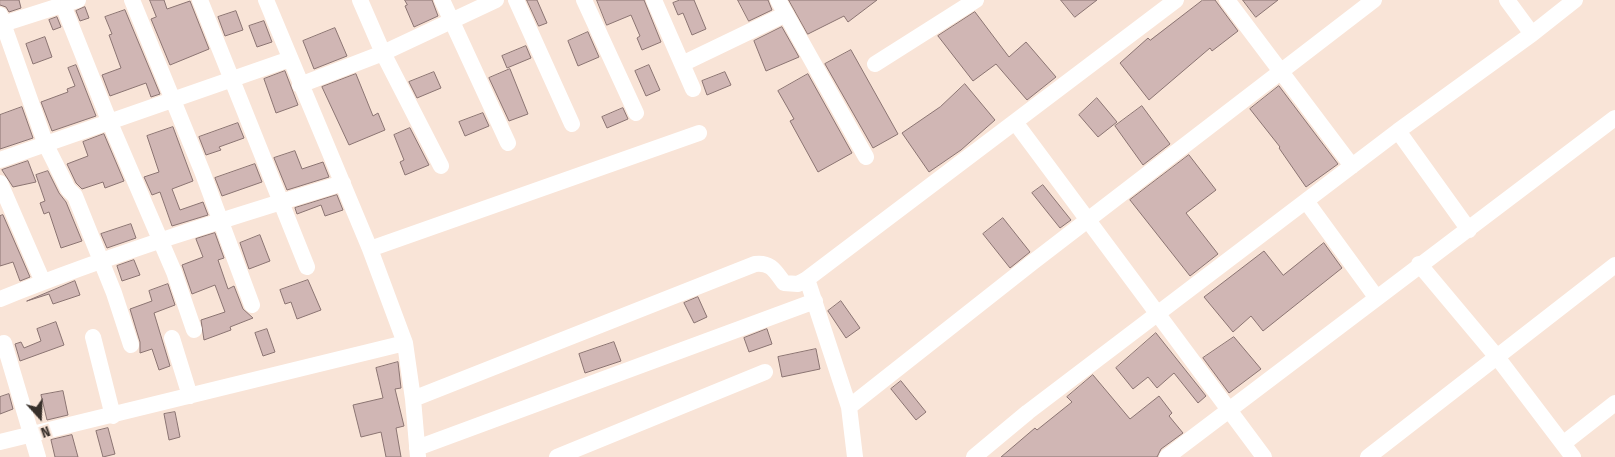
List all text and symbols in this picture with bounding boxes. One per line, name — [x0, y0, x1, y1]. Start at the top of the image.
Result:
north arrow — [15, 392, 65, 442]
text: N — [38, 422, 52, 441]

